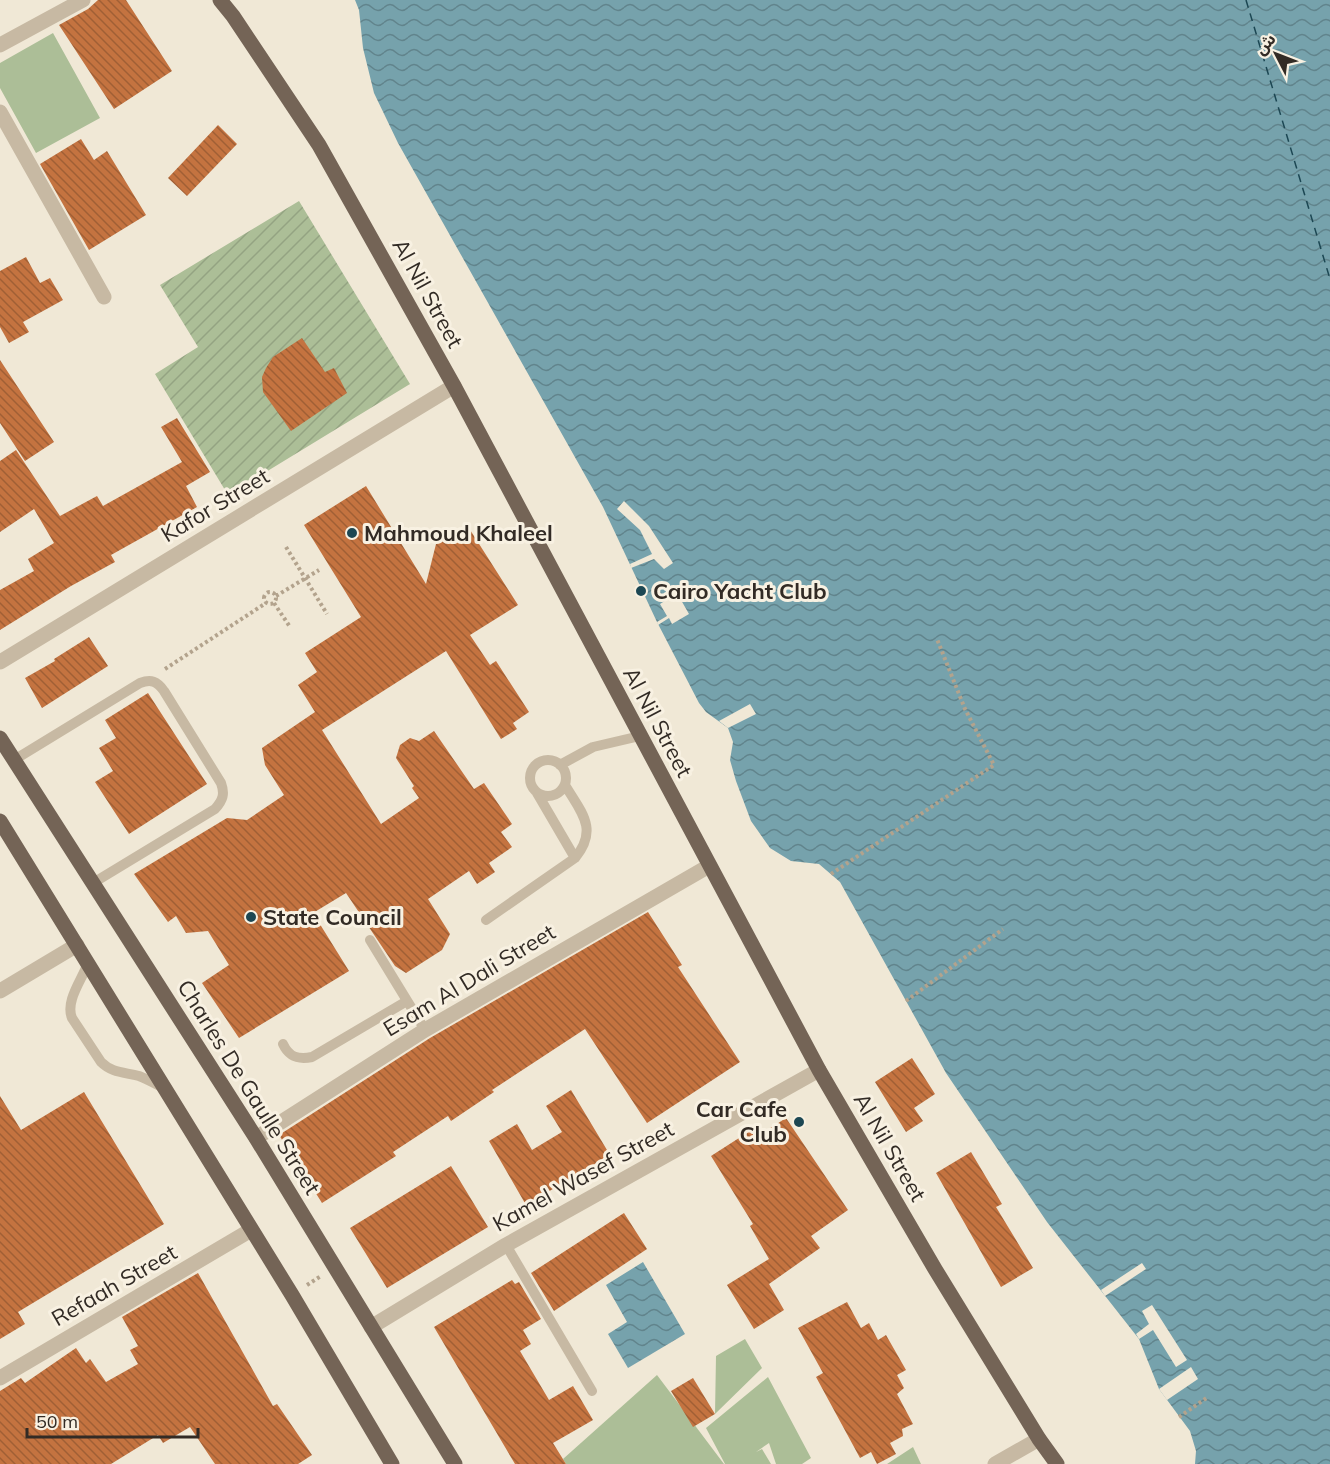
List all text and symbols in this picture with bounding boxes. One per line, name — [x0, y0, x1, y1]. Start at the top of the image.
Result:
north arrow — [1246, 24, 1306, 84]
text: ش — [1250, 29, 1280, 59]
street label: Al Nil Street — [387, 233, 470, 353]
street label: Kafor Street — [156, 462, 274, 548]
place label: Mahmoud Khaleel — [364, 519, 553, 547]
marker: Mahmoud Khaleel — [345, 526, 359, 540]
place label: Cairo Yacht Club — [653, 577, 827, 605]
marker: Cairo Yacht Club — [634, 584, 648, 598]
street label: Al Nil Street — [617, 662, 699, 782]
place label: State Council — [263, 903, 402, 931]
marker: State Council — [244, 910, 258, 924]
street label: Esam Al Dali Street — [378, 917, 560, 1042]
street label: Charles De Gaulle Street — [171, 974, 327, 1200]
street label: Al Nil Street — [848, 1088, 932, 1206]
place label: Car Cafe Club — [696, 1095, 787, 1148]
street label: Kamel Wasef Street — [488, 1114, 679, 1237]
marker: Car Cafe Club — [792, 1115, 806, 1129]
street label: Refaah Street — [46, 1238, 182, 1332]
scale bar — [27, 1401, 198, 1439]
text: 50 m — [36, 1410, 78, 1433]

